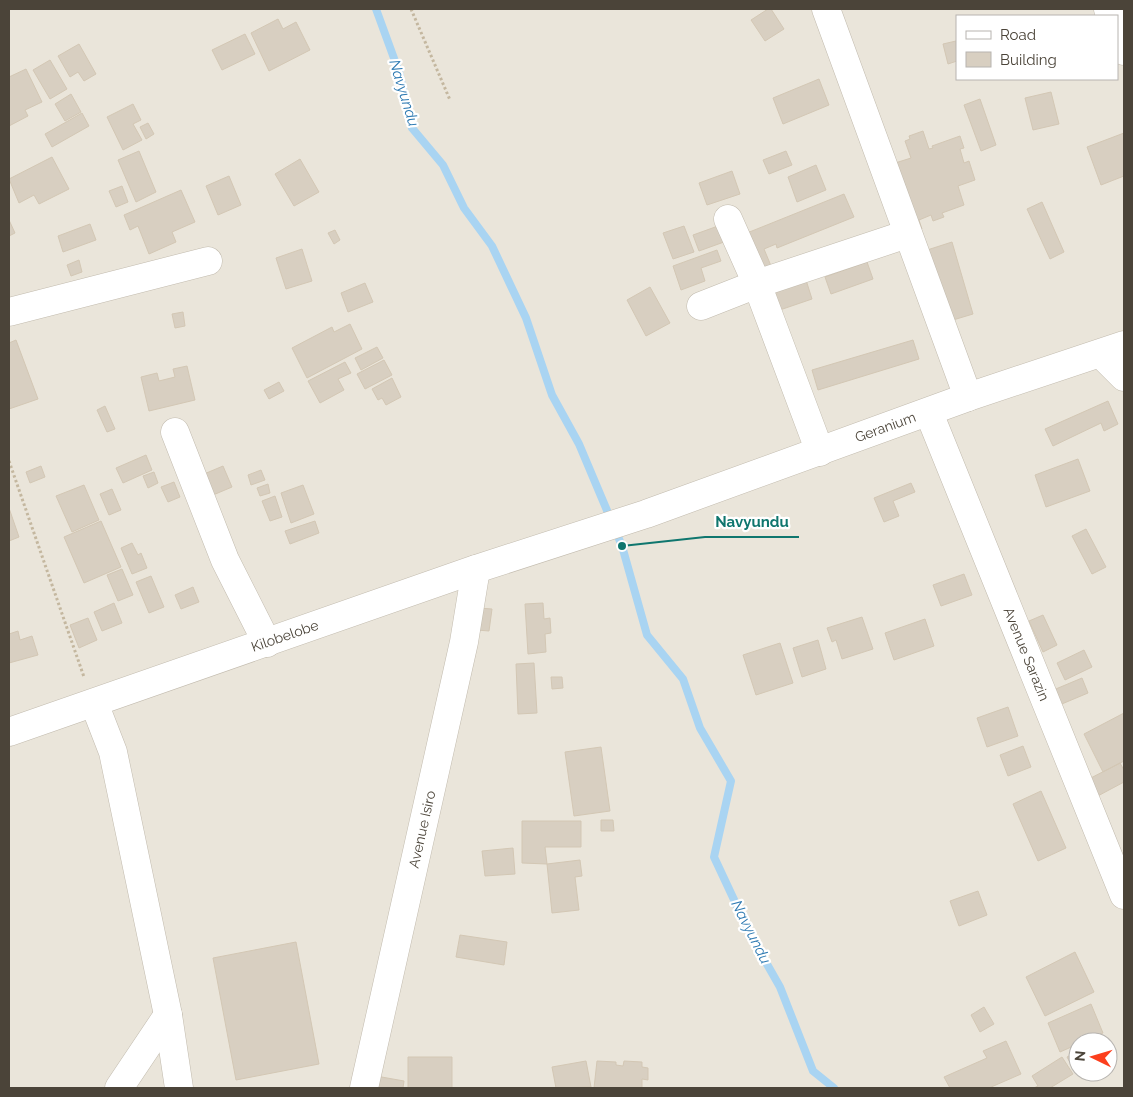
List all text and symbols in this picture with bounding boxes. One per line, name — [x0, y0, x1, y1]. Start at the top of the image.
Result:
legend — [956, 15, 1118, 80]
text: Road — [1000, 26, 1036, 44]
text: Building — [1000, 51, 1057, 69]
water label: Navyundu — [385, 57, 423, 129]
street label: Geranium — [853, 409, 918, 445]
callout: Navyundu — [705, 507, 799, 537]
text: Navyundu — [715, 513, 789, 531]
street label: Avenue Sarazin — [1000, 605, 1053, 703]
street label: Kilobelobe — [249, 617, 320, 655]
street label: Avenue Isiro — [406, 789, 438, 870]
water label: Navyundu — [727, 897, 775, 967]
north arrow — [1068, 1032, 1118, 1082]
text: N — [1072, 1050, 1088, 1062]

